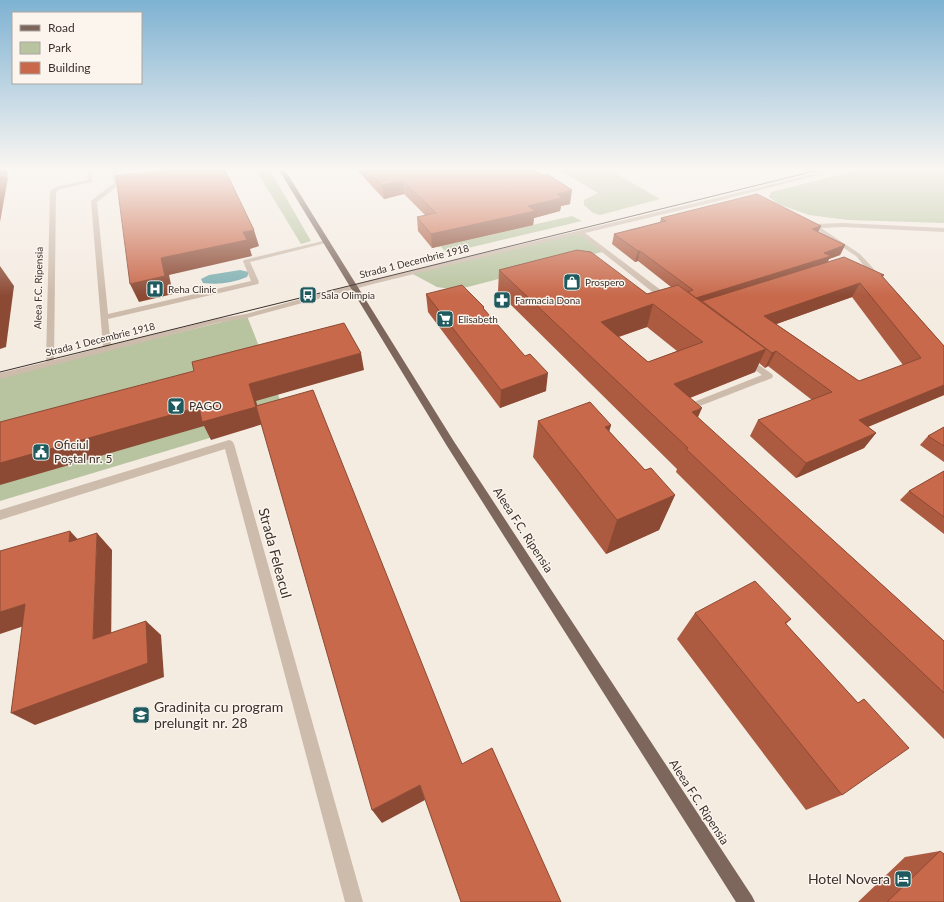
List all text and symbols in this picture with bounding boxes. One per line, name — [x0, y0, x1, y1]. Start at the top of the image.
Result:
legend — [12, 12, 142, 84]
text: Road — [48, 20, 75, 35]
text: Park — [48, 40, 72, 55]
text: Building — [48, 60, 91, 75]
street label: Strada 1 Decembrie 1918 — [358, 242, 470, 280]
street label: Aleea F.C. Ripensia — [31, 247, 45, 329]
shop icon: Prospero — [562, 272, 582, 292]
place label: Prospero — [585, 276, 625, 288]
hospital icon: Reha Clinic — [145, 279, 165, 299]
place label: Reha Clinic — [168, 283, 217, 295]
bus stop icon: Sala Olimpia — [298, 285, 318, 305]
place label: Sala Olimpia — [321, 289, 375, 301]
pharmacy icon: Farmacia Dona — [492, 290, 512, 310]
place label: Farmacia Dona — [515, 294, 580, 306]
supermarket icon: Elisabeth — [435, 309, 455, 329]
place label: Elisabeth — [458, 313, 498, 325]
street label: Strada 1 Decembrie 1918 — [44, 320, 156, 358]
bar icon: PAGO — [166, 396, 186, 416]
place label: PAGO — [189, 398, 222, 413]
place label: Oficiul Poștal nr. 5 — [54, 437, 113, 466]
public building icon: Oficiul Poștal nr. 5 — [31, 442, 51, 462]
street label: Aleea F.C. Ripensia — [490, 484, 557, 575]
street label: Strada Feleacul — [255, 506, 296, 600]
place label: Gradinița cu program prelungit nr. 28 — [154, 698, 283, 731]
school or university icon: Gradinița cu program prelungit nr. 28 — [131, 705, 151, 725]
street label: Aleea F.C. Ripensia — [666, 756, 733, 847]
hotel icon: Hotel Novera — [893, 869, 913, 889]
place label: Hotel Novera — [808, 870, 890, 887]

